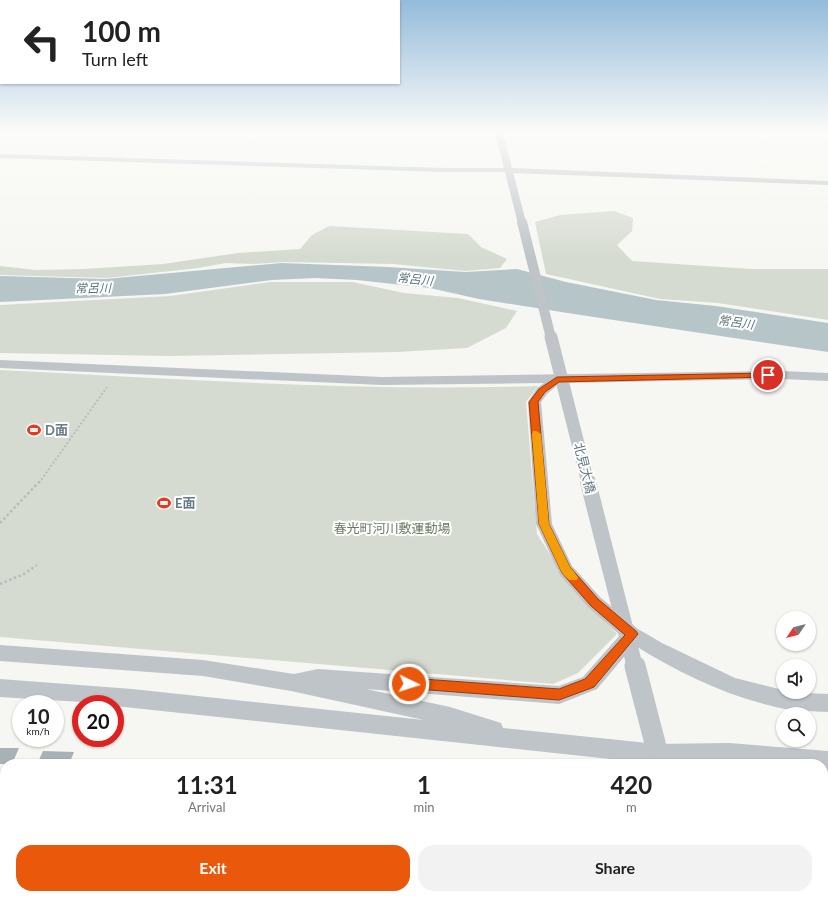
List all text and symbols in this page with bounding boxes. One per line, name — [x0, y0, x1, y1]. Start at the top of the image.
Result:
text: 100 m — [82, 14, 161, 48]
icon: left — [16, 16, 68, 68]
text: Turn left — [82, 48, 148, 70]
water label: 常呂川 — [396, 270, 436, 289]
water label: 常呂川 — [75, 280, 113, 296]
water label: 常呂川 — [717, 312, 757, 332]
pin — [751, 358, 785, 392]
icon: arrive — [757, 364, 779, 386]
sports icon: D面 — [26, 422, 42, 438]
place label: D面 — [45, 422, 68, 438]
street label: 北見大橋 — [571, 441, 599, 495]
sports icon: E面 — [156, 495, 172, 511]
place label: E面 — [175, 495, 195, 511]
park label: 春光町河川敷運動場 — [333, 520, 451, 536]
north arrow — [776, 611, 816, 651]
map controls — [776, 611, 816, 747]
button: sound — [776, 659, 816, 699]
position arrow — [388, 663, 430, 705]
speed limit sign: 20 — [72, 695, 124, 747]
text: 10 — [26, 704, 50, 728]
button: search — [776, 707, 816, 747]
text: km/h — [26, 725, 50, 737]
text: 11:31 — [176, 770, 238, 799]
text: 1 — [417, 770, 431, 799]
text: 420 — [610, 770, 652, 799]
text: Arrival — [188, 799, 225, 815]
text: min — [414, 799, 435, 815]
text: m — [626, 799, 637, 815]
button: Exit — [16, 845, 410, 891]
button: Share — [418, 845, 812, 891]

